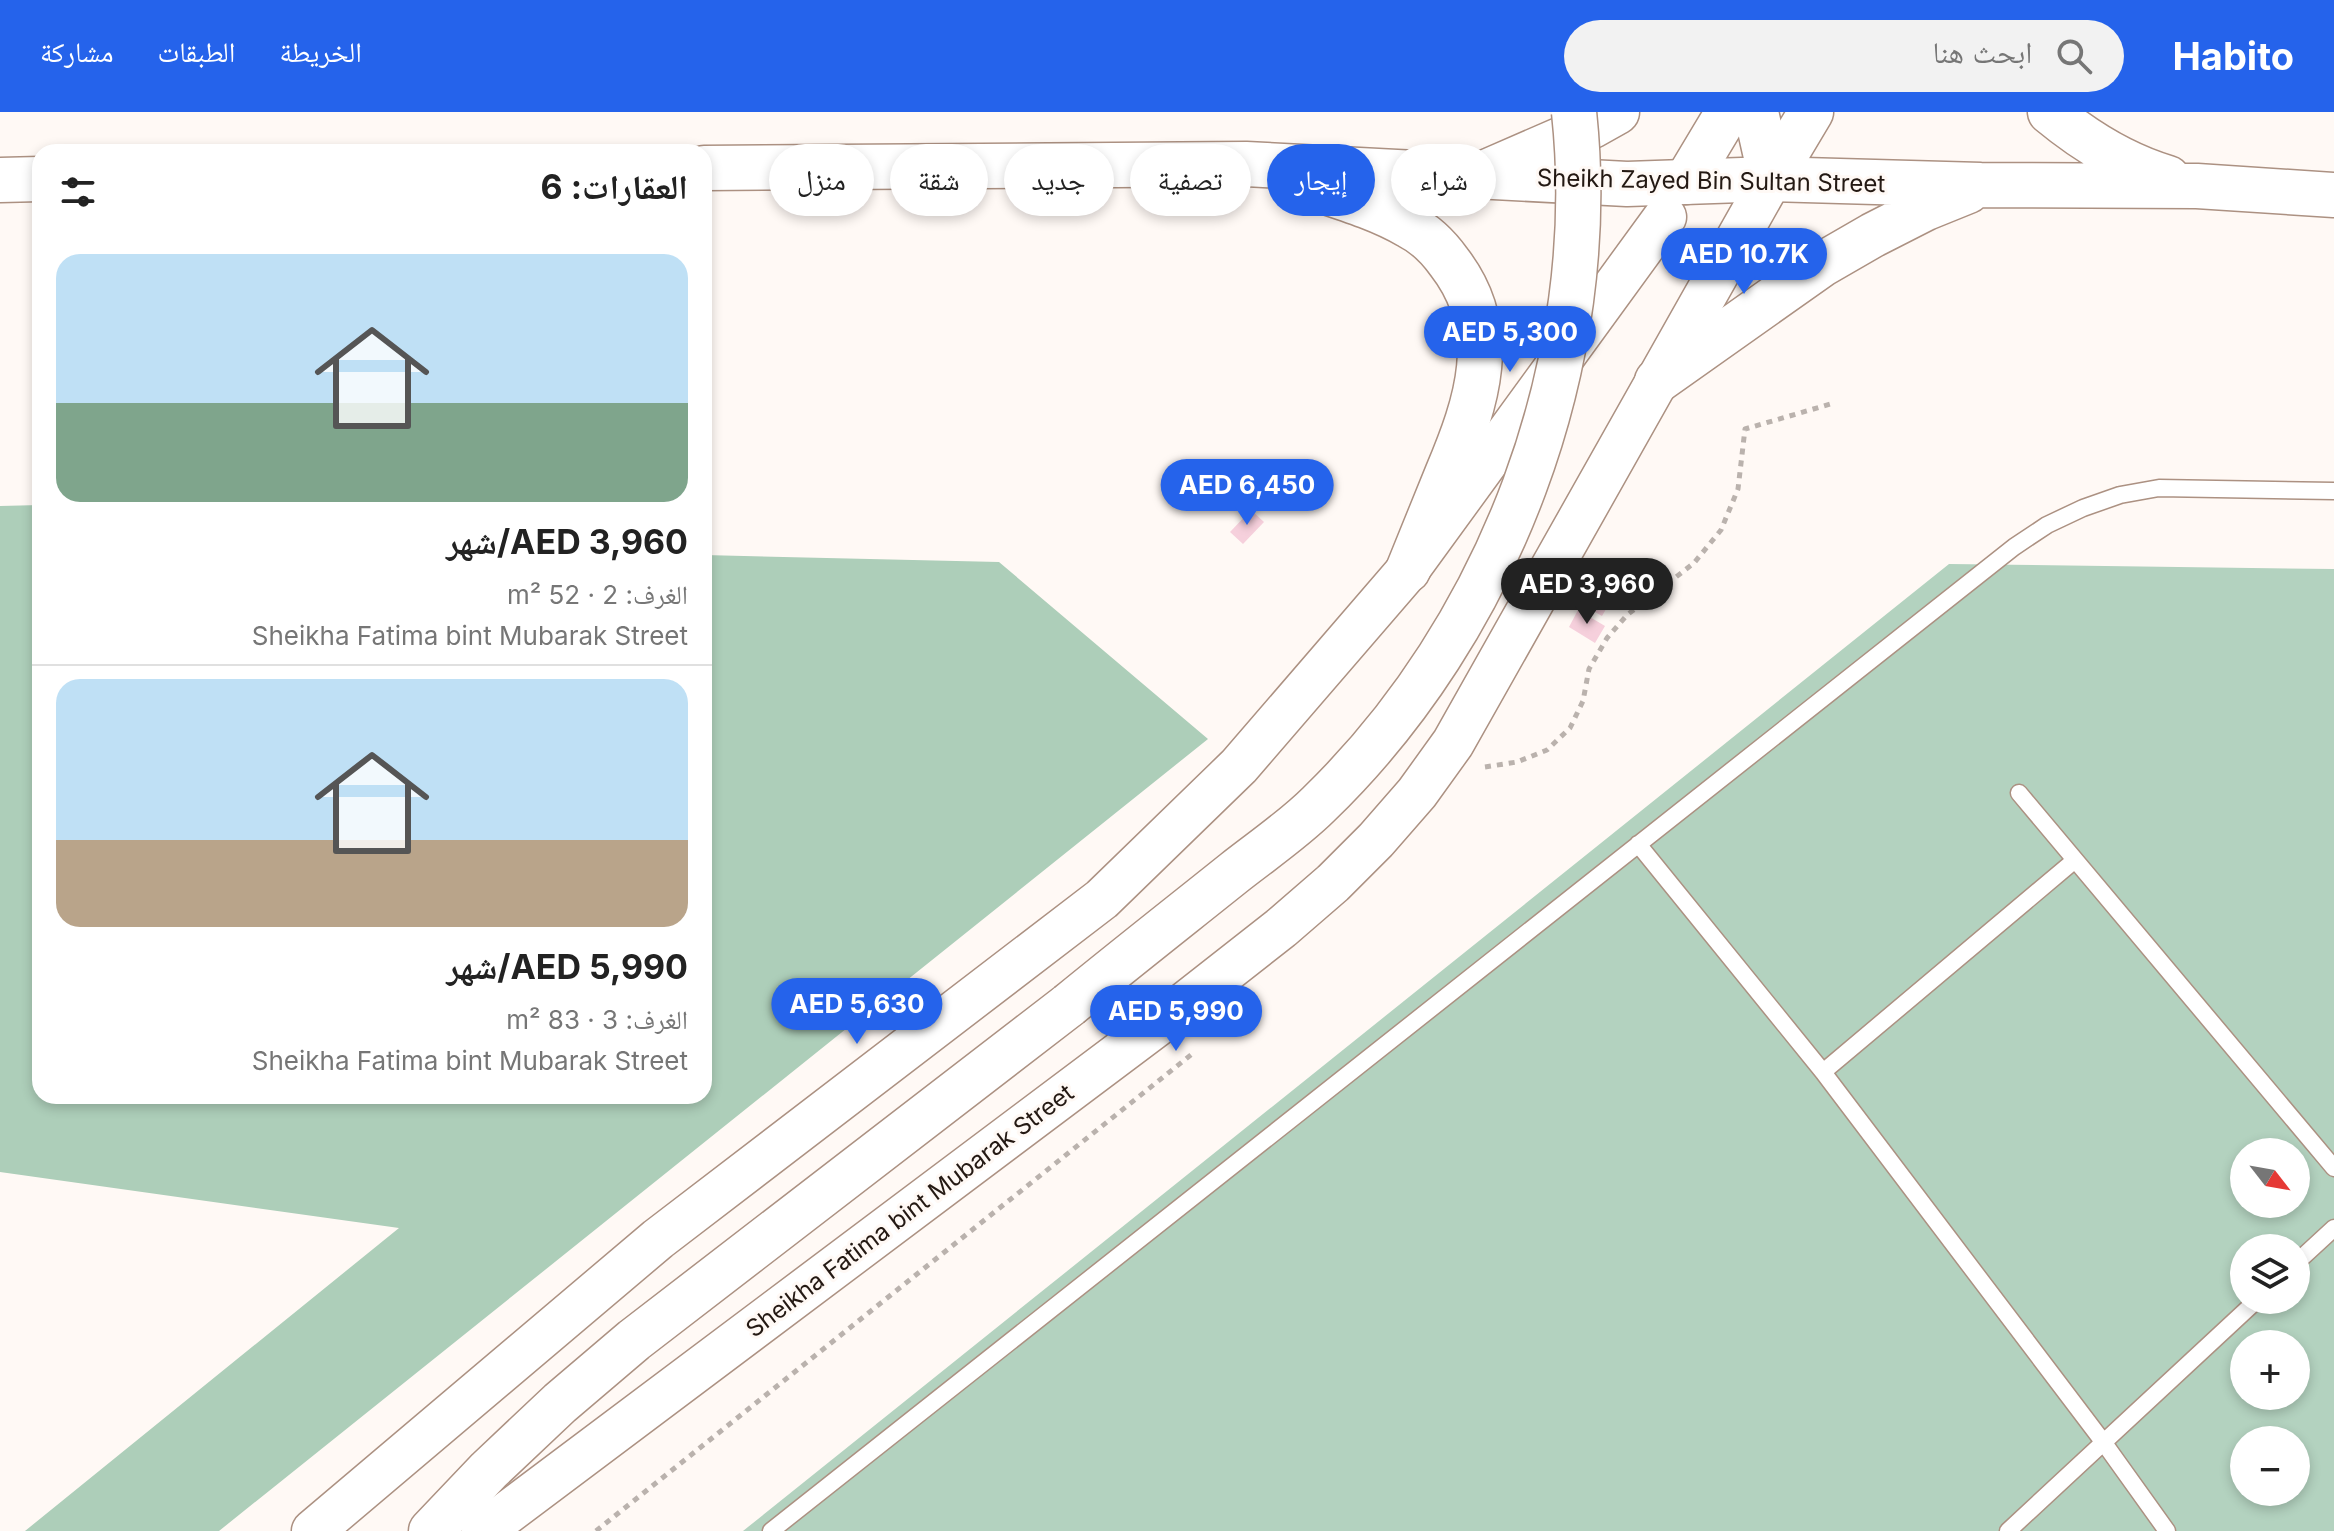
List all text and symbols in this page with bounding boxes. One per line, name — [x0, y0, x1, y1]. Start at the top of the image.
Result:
search box — [1564, 20, 2124, 92]
text: Habito — [2172, 33, 2294, 79]
text: ابحث هنا — [1933, 34, 2032, 70]
icon: search — [2052, 34, 2096, 78]
text: مشاركة — [40, 35, 114, 69]
text: الطبقات — [158, 35, 235, 69]
text: الخريطة — [279, 35, 362, 69]
chip: منزل — [769, 144, 874, 216]
chip: شقة — [890, 144, 988, 216]
chip: جديد — [1004, 144, 1114, 216]
chip: تصفية — [1130, 144, 1251, 216]
chip: إيجار — [1267, 144, 1375, 216]
chip: شراء — [1391, 144, 1496, 216]
street label: Sheikh Zayed Bin Sultan Street — [1537, 163, 1886, 198]
text: العقارات: 6 — [541, 166, 688, 207]
icon: filters — [56, 170, 100, 214]
pin: AED 10.7K — [1652, 228, 1836, 296]
text: AED 10.7K — [1679, 238, 1809, 269]
icon: home — [300, 306, 444, 450]
pin: AED 5,300 — [1418, 306, 1602, 374]
text: AED 5,300 — [1442, 316, 1578, 347]
pin: AED 6,450 — [1155, 459, 1339, 527]
text: AED 6,450 — [1179, 469, 1315, 500]
text: AED 3,960/شهر — [446, 521, 688, 562]
pin: AED 3,960 — [1495, 558, 1679, 626]
text: AED 3,960 — [1519, 568, 1655, 599]
text: الغرف: 2 · 52 m² — [507, 579, 688, 610]
text: Sheikha Fatima bint Mubarak Street — [252, 620, 688, 651]
icon: home — [300, 731, 444, 875]
text: AED 5,990/شهر — [446, 946, 688, 987]
pin: AED 5,630 — [765, 978, 949, 1046]
pin: AED 5,990 — [1084, 985, 1268, 1053]
text: AED 5,630 — [789, 988, 925, 1019]
text: AED 5,990 — [1108, 995, 1244, 1026]
text: الغرف: 3 · 83 m² — [506, 1004, 688, 1035]
text: Sheikha Fatima bint Mubarak Street — [252, 1045, 688, 1076]
street label: Sheikha Fatima bint Mubarak Street — [740, 1078, 1079, 1343]
north arrow — [2230, 1138, 2310, 1218]
map controls — [2230, 1138, 2310, 1506]
button: layers — [2230, 1234, 2310, 1314]
button: + — [2230, 1330, 2310, 1410]
button: − — [2230, 1426, 2310, 1506]

